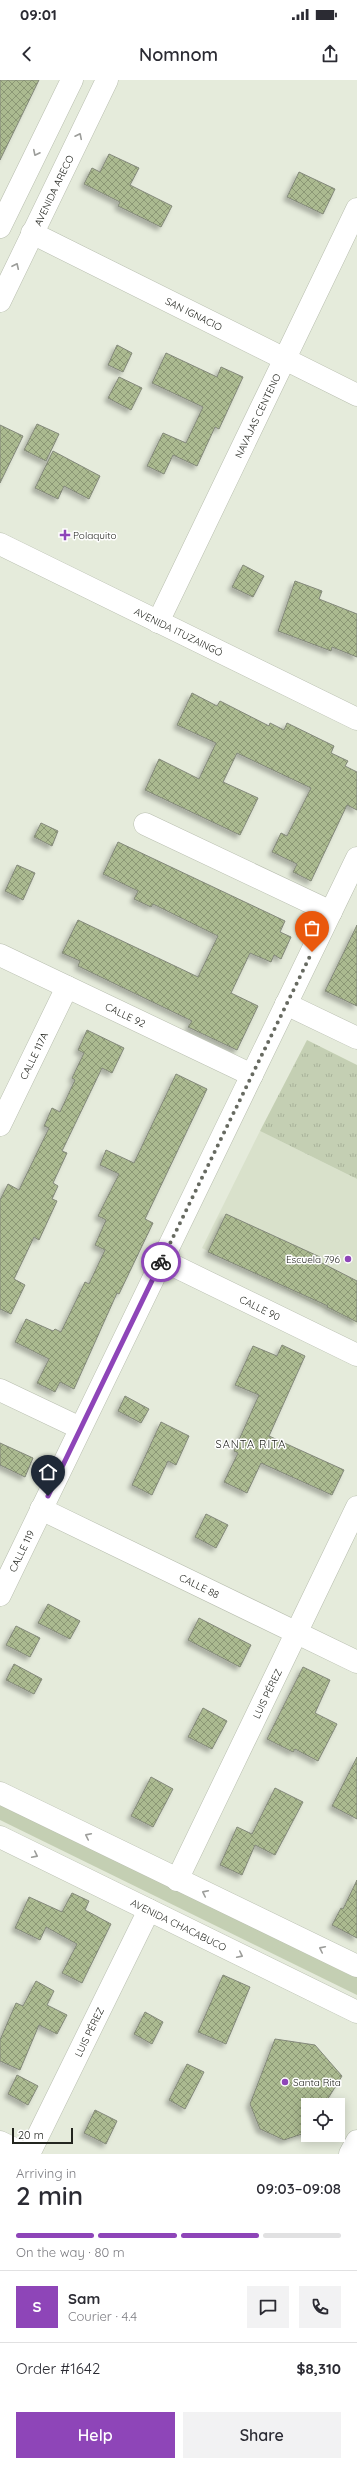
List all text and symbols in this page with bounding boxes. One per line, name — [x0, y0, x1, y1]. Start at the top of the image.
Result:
text: 09:01 — [20, 5, 57, 24]
icon: back — [16, 43, 38, 65]
text: Nomnom — [139, 43, 218, 66]
icon: share — [319, 43, 341, 65]
one-way arrow — [74, 133, 82, 141]
one-way arrow — [33, 148, 41, 156]
street label: AVENIDA ARECO — [31, 152, 76, 228]
one-way arrow — [11, 263, 19, 270]
street label: SAN IGNACIO — [163, 294, 225, 334]
street label: NAVAJAS CENTENO — [232, 371, 283, 460]
place label: Polaquito — [73, 529, 117, 542]
marker: Polaquito — [60, 530, 70, 540]
street label: AVENIDA ITUZAINGÓ — [132, 604, 225, 659]
pin — [295, 911, 329, 952]
icon: bag — [301, 917, 323, 939]
street label: CALLE 92 — [103, 1000, 148, 1030]
street label: CALLE 117A — [17, 1029, 51, 1082]
courier — [141, 1242, 181, 1282]
icon: bike — [150, 1251, 172, 1273]
place label: Escuela 796 — [286, 1253, 341, 1266]
marker: Escuela 796 — [343, 1254, 353, 1264]
street label: CALLE 90 — [238, 1292, 282, 1323]
district label: SANTA RITA — [216, 1437, 286, 1451]
pin — [31, 1455, 65, 1496]
icon: home — [37, 1461, 59, 1483]
street label: CALLE 119 — [6, 1527, 37, 1574]
street label: CALLE 88 — [177, 1570, 222, 1601]
street label: LUIS PÉREZ — [249, 1667, 284, 1721]
one-way arrow — [85, 1833, 92, 1841]
one-way arrow — [31, 1850, 38, 1857]
one-way arrow — [201, 1890, 209, 1898]
street label: AVENIDA CHACABUCO — [129, 1896, 229, 1954]
one-way arrow — [319, 1946, 326, 1954]
one-way arrow — [236, 1950, 243, 1958]
street label: LUIS PÉREZ — [71, 2005, 107, 2059]
place label: Santa Rita — [293, 2076, 341, 2089]
marker: Santa Rita — [280, 2077, 290, 2087]
map controls — [301, 2098, 345, 2142]
button: locate — [301, 2098, 345, 2142]
scale bar — [12, 2126, 73, 2145]
text: 20 m — [18, 2128, 44, 2142]
text: Arriving in — [16, 2165, 76, 2181]
text: 2 min — [16, 2179, 83, 2212]
text: 09:03–09:08 — [256, 2179, 341, 2198]
text: On the way · 80 m — [16, 2244, 125, 2260]
button: chat — [247, 2286, 289, 2328]
button: phone — [299, 2286, 341, 2328]
text: Sam — [68, 2289, 100, 2308]
text: S — [33, 2297, 41, 2316]
text: Courier · 4.4 — [68, 2308, 137, 2324]
text: Order #1642 — [16, 2359, 100, 2378]
text: $8,310 — [297, 2359, 341, 2378]
button: Help — [16, 2412, 175, 2458]
button: Share — [183, 2412, 341, 2458]

